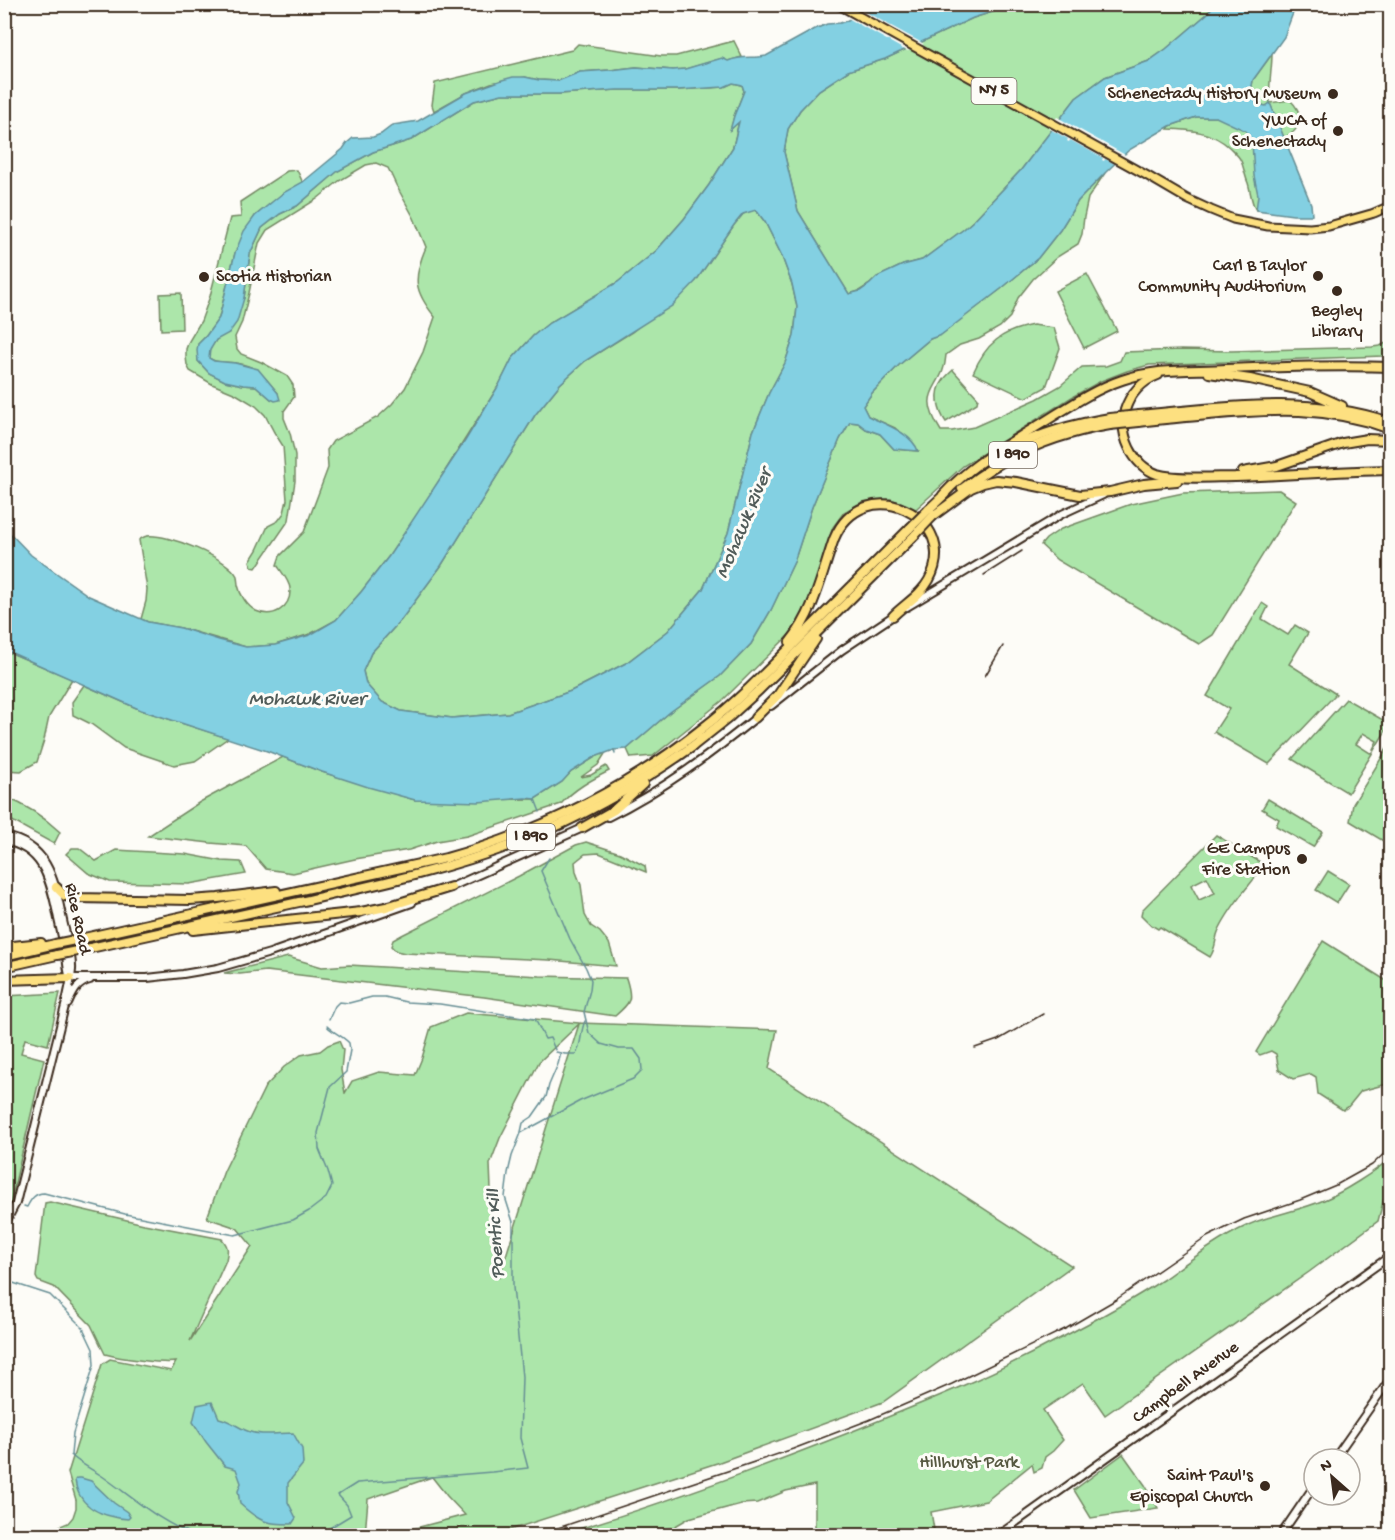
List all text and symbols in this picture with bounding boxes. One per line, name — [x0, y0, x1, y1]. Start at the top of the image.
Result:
road number: NY 5 — [972, 78, 1016, 104]
place label: Schenectady History Museum — [1108, 84, 1321, 105]
marker: Schenectady History Museum — [1326, 87, 1340, 101]
place label: YWCA of Schenectady — [1232, 111, 1327, 153]
marker: YWCA of Schenectady — [1331, 124, 1345, 138]
place label: Carl B Taylor Community Auditorium — [1138, 256, 1308, 298]
place label: Scotia Historian — [216, 267, 332, 288]
marker: Carl B Taylor Community Auditorium — [1311, 269, 1325, 283]
marker: Scotia Historian — [197, 270, 211, 284]
marker: Begley Library — [1330, 284, 1344, 298]
place label: Begley Library — [1311, 301, 1363, 343]
road number: I 890 — [989, 442, 1037, 468]
water label: Mohawk River — [712, 462, 780, 582]
water label: Mohawk River — [249, 689, 369, 712]
road number: I 890 — [507, 824, 555, 850]
place label: GE Campus Fire Station — [1201, 839, 1291, 881]
marker: GE Campus Fire Station — [1295, 852, 1309, 866]
street label: Rice Road — [59, 881, 95, 958]
water label: Poentic Kill — [483, 1187, 511, 1279]
street label: Campbell Avenue — [1129, 1337, 1244, 1429]
north arrow — [1302, 1447, 1362, 1507]
park label: Hillhurst Park — [919, 1453, 1021, 1474]
text: N — [1318, 1456, 1336, 1478]
place label: Saint Paul's Episcopal Church — [1130, 1466, 1254, 1508]
marker: Saint Paul's Episcopal Church — [1258, 1479, 1272, 1493]

